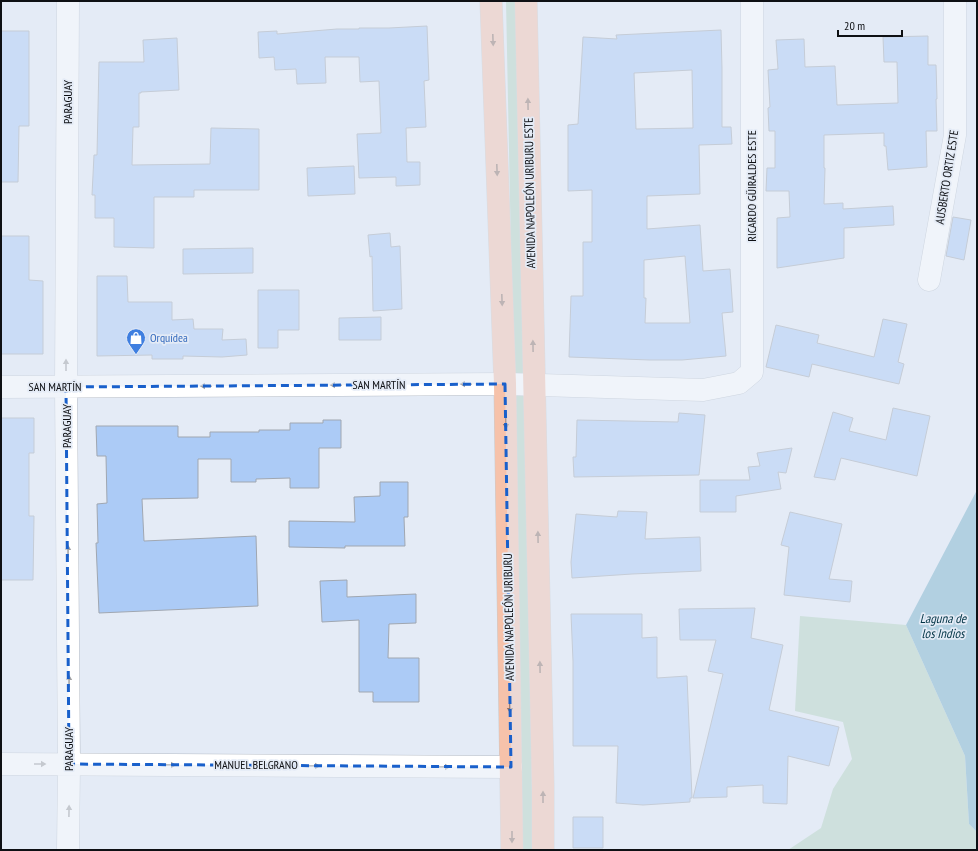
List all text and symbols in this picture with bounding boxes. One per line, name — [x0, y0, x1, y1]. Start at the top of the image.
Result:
scale bar — [838, 12, 902, 38]
text: 20 m — [844, 18, 865, 33]
one-way arrow — [489, 34, 496, 46]
street label: PARAGUAY — [60, 79, 75, 124]
one-way arrow — [525, 97, 531, 110]
street label: AVENIDA NAPOLEÓN URIBURU ESTE — [521, 117, 538, 269]
street label: AUSBERTO ORTIZ ESTE — [932, 129, 961, 225]
street label: RICARDO GÜIRALDES ESTE — [744, 130, 759, 242]
one-way arrow — [494, 164, 500, 177]
one-way arrow — [499, 294, 505, 307]
shop icon: Orquídea — [125, 327, 147, 355]
place label: Orquídea — [150, 330, 188, 345]
one-way arrow — [530, 340, 537, 352]
one-way arrow — [63, 358, 69, 371]
street label: SAN MARTÍN — [353, 377, 405, 392]
street label: SAN MARTÍN — [29, 379, 81, 394]
one-way arrow — [460, 381, 472, 388]
one-way arrow — [329, 382, 342, 388]
one-way arrow — [199, 383, 212, 389]
street label: PARAGUAY — [59, 403, 74, 448]
one-way arrow — [503, 417, 509, 430]
one-way arrow — [534, 531, 541, 543]
one-way arrow — [65, 544, 71, 557]
street label: AVENIDA NAPOLEÓN URIBURU — [500, 553, 517, 681]
water label: Laguna de los Indios — [920, 610, 968, 642]
one-way arrow — [537, 660, 543, 673]
one-way arrow — [66, 674, 72, 687]
one-way arrow — [507, 701, 513, 714]
street label: PARAGUAY — [61, 726, 76, 771]
street label: MANUEL BELGRANO — [214, 757, 298, 772]
one-way arrow — [34, 761, 47, 767]
one-way arrow — [164, 762, 177, 768]
one-way arrow — [308, 763, 321, 769]
one-way arrow — [438, 764, 451, 770]
one-way arrow — [540, 790, 546, 803]
one-way arrow — [66, 804, 72, 817]
one-way arrow — [508, 831, 515, 843]

